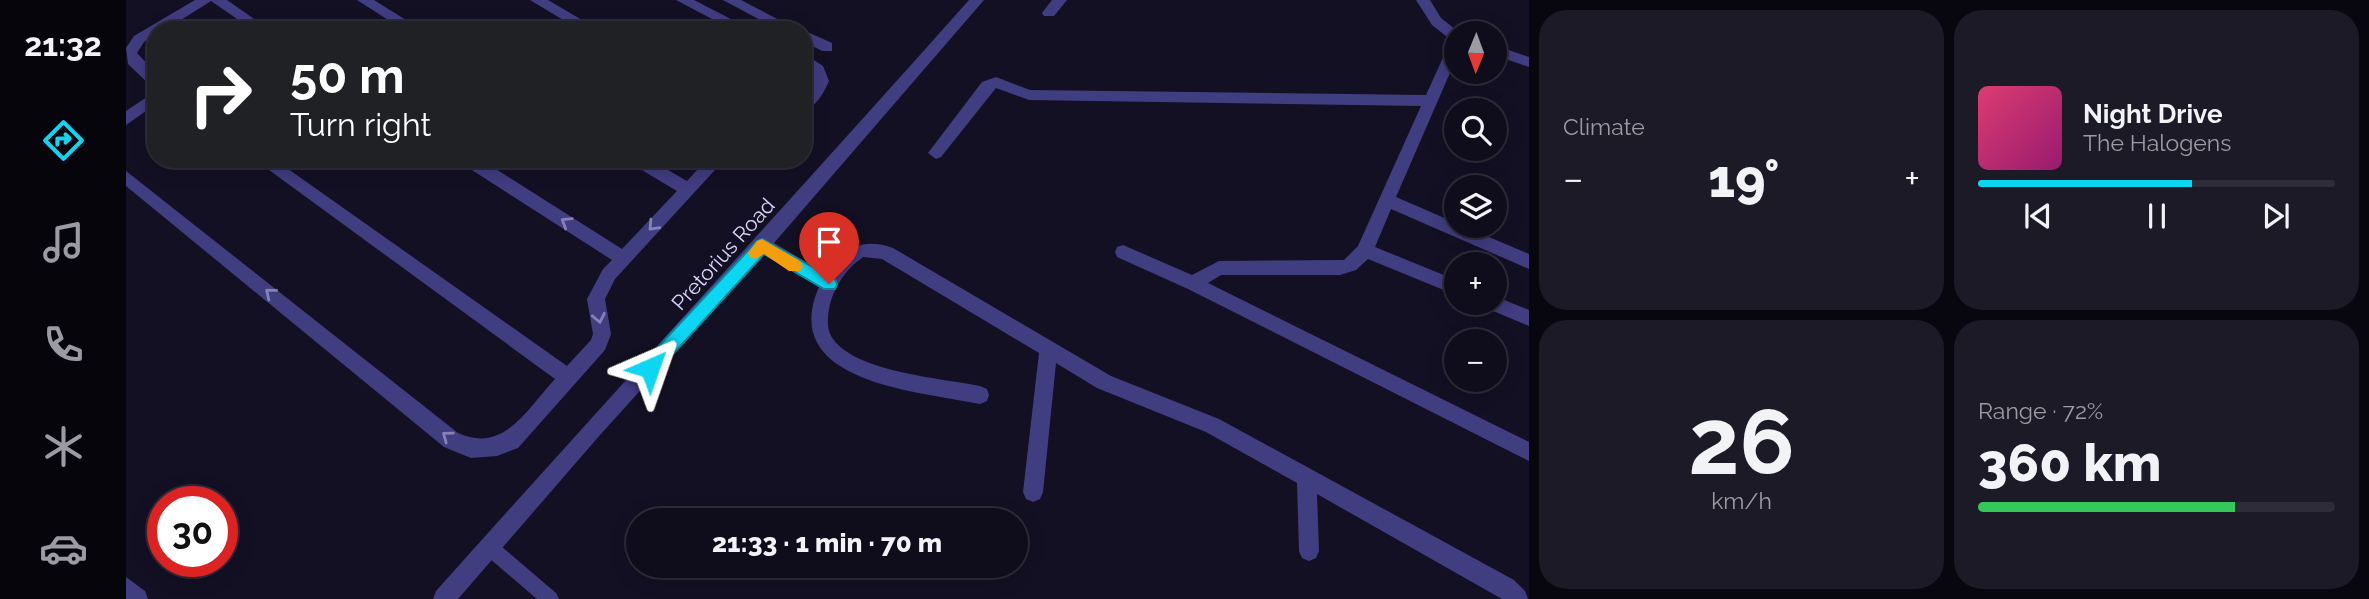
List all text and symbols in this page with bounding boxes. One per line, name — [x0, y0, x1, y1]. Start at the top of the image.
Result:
north arrow — [1444, 21, 1507, 84]
map controls — [1444, 21, 1507, 392]
text: 21:32 — [24, 26, 102, 63]
text: 50 m — [290, 47, 405, 104]
icon: right — [175, 49, 266, 140]
button: search — [1444, 98, 1507, 161]
text: Night Drive — [2083, 99, 2222, 129]
text: Turn right — [290, 106, 431, 143]
text: Climate — [1563, 113, 1645, 140]
icon: directions — [39, 116, 88, 165]
text: The Halogens — [2083, 129, 2231, 156]
text: 19° — [1708, 148, 1780, 209]
text: − — [1563, 156, 1583, 201]
text: + — [1904, 156, 1920, 201]
button: layers — [1444, 175, 1507, 238]
street label: Pretorius Road — [666, 193, 780, 315]
icon: previous — [2019, 197, 2057, 235]
icon: pause — [2138, 197, 2176, 235]
icon: next — [2257, 197, 2295, 235]
pin — [799, 212, 859, 284]
one-way arrow — [560, 217, 573, 230]
icon: music — [39, 218, 88, 267]
one-way arrow — [649, 218, 662, 231]
icon: arrive — [810, 223, 848, 261]
button: + — [1444, 252, 1507, 315]
one-way arrow — [265, 289, 278, 302]
one-way arrow — [591, 312, 606, 324]
icon: phone — [39, 320, 88, 369]
button: − — [1444, 329, 1507, 392]
position arrow — [613, 331, 687, 405]
text: 26 — [1688, 388, 1795, 495]
text: Range · 72% — [1978, 397, 2103, 424]
icon: climate — [39, 422, 88, 471]
one-way arrow — [443, 432, 455, 444]
text: 360 km — [1978, 432, 2161, 493]
speed limit sign: 30 — [147, 486, 238, 577]
text: km/h — [1711, 487, 1772, 514]
icon: car — [39, 524, 88, 573]
text: 21:33 · 1 min · 70 m — [712, 528, 942, 558]

